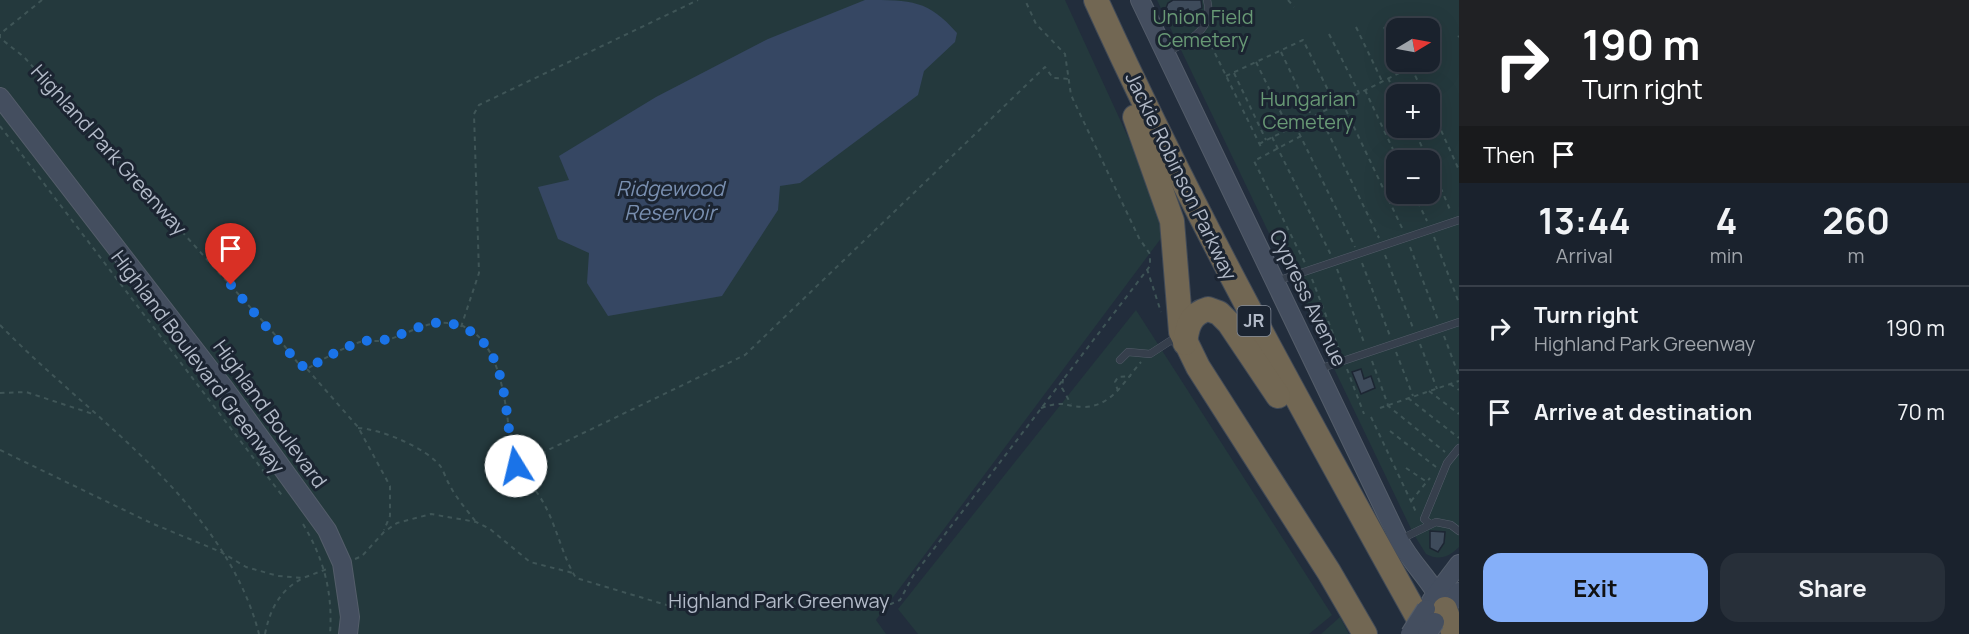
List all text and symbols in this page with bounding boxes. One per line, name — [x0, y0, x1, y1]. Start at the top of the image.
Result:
park label: Union Field Cemetery — [1152, 3, 1254, 53]
text: 190 m — [1582, 15, 1700, 73]
north arrow — [1386, 18, 1440, 72]
map controls — [1386, 18, 1440, 204]
icon: right — [1483, 24, 1561, 102]
street label: Highland Park Greenway — [25, 58, 194, 241]
street label: Jackie Robinson Parkway — [1119, 67, 1244, 285]
text: Turn right — [1582, 70, 1703, 107]
button: + — [1386, 84, 1440, 138]
park label: Hungarian Cemetery — [1260, 85, 1356, 135]
icon: arrive — [1547, 138, 1580, 171]
text: Then — [1483, 140, 1535, 170]
button: − — [1386, 150, 1440, 204]
water label: Ridgewood Reservoir — [616, 174, 726, 226]
text: 13:44 — [1538, 196, 1631, 245]
text: 4 — [1715, 196, 1737, 245]
text: 260 — [1822, 196, 1890, 245]
pin — [205, 223, 256, 285]
street label: Cypress Avenue — [1264, 225, 1353, 371]
icon: arrive — [214, 232, 247, 265]
text: Arrival — [1556, 242, 1613, 269]
text: min — [1710, 242, 1743, 269]
text: m — [1848, 242, 1865, 269]
street label: Highland Boulevard Greenway — [106, 246, 290, 478]
text: Turn right — [1534, 300, 1639, 330]
road number: JR — [1238, 306, 1270, 336]
icon: right — [1483, 312, 1516, 345]
text: 190 m — [1886, 313, 1945, 343]
text: Highland Park Greenway — [1534, 330, 1755, 357]
street label: Highland Boulevard — [208, 335, 332, 493]
icon: arrive — [1483, 396, 1516, 429]
text: Arrive at destination — [1534, 397, 1752, 427]
text: 70 m — [1897, 397, 1945, 427]
position arrow — [484, 434, 548, 498]
button: Exit — [1483, 553, 1708, 622]
button: Share — [1720, 553, 1945, 622]
street label: Highland Park Greenway — [668, 587, 890, 614]

